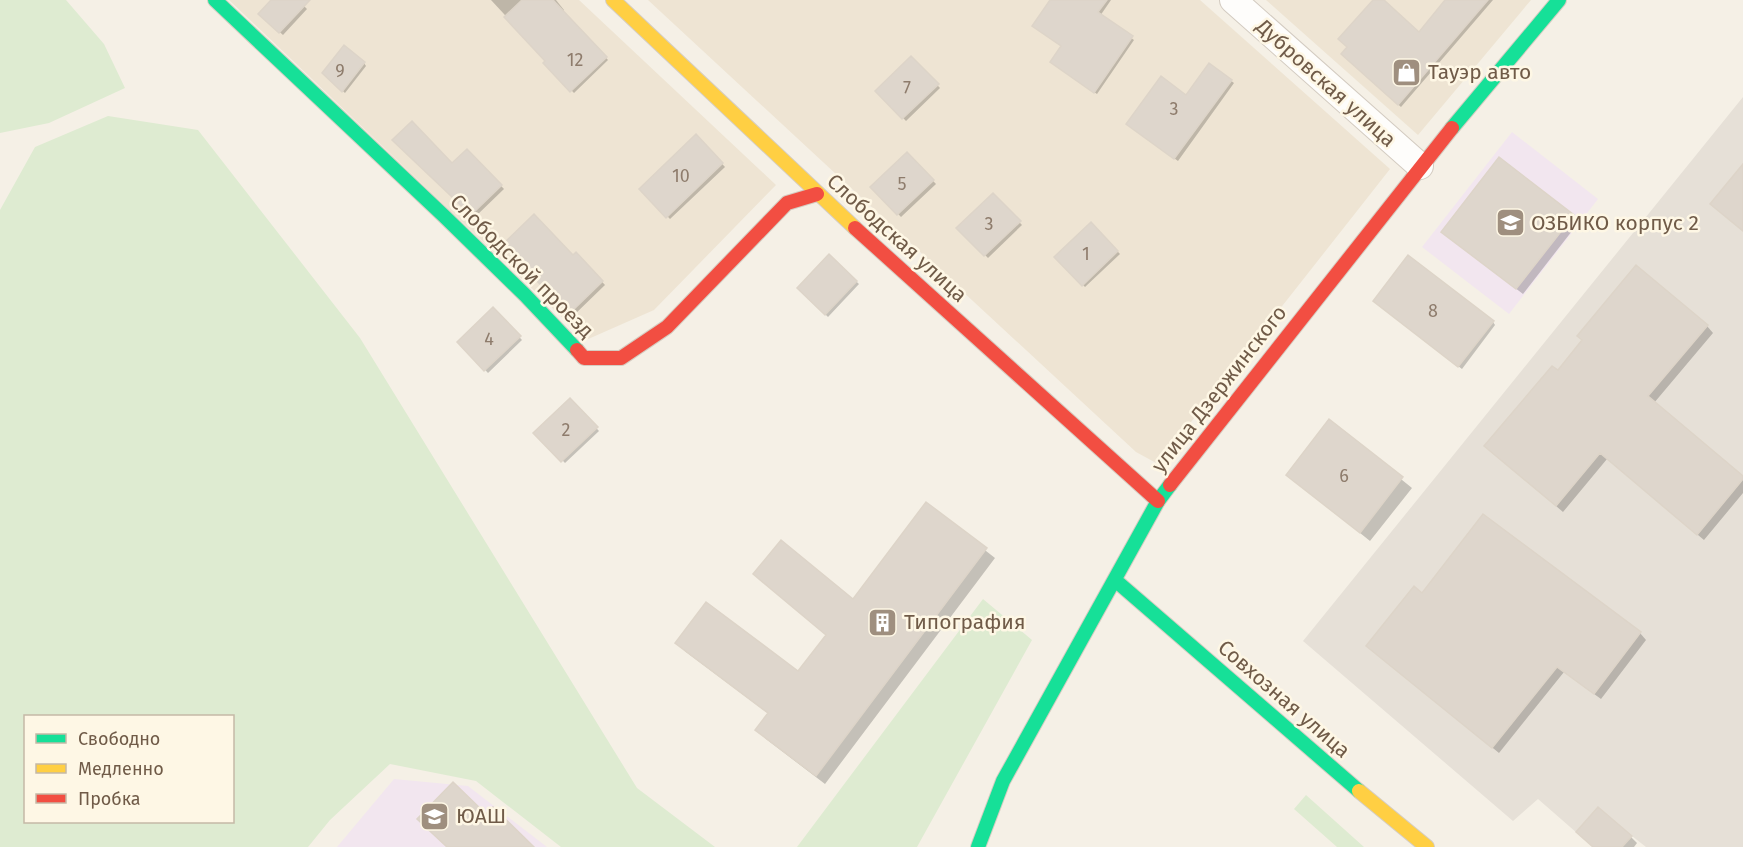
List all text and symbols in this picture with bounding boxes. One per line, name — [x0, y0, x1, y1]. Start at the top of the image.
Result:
street label: Дубровская улица — [1250, 13, 1401, 153]
house number: 12 — [567, 49, 583, 71]
shop icon: Тауэр авто — [1391, 56, 1423, 88]
place label: Тауэр авто — [1428, 59, 1531, 85]
house number: 9 — [335, 60, 345, 82]
house number: 7 — [903, 77, 911, 99]
house number: 3 — [1170, 98, 1178, 120]
house number: 10 — [672, 165, 690, 187]
street label: Слободская улица — [822, 168, 972, 308]
house number: 5 — [897, 173, 907, 195]
street label: Слободской проезд — [444, 188, 600, 344]
school or university icon: ОЗБИКО корпус 2 — [1494, 207, 1526, 239]
place label: ОЗБИКО корпус 2 — [1531, 210, 1699, 236]
house number: 3 — [985, 213, 993, 235]
house number: 1 — [1082, 243, 1090, 265]
street label: улица Дзержинского — [1146, 300, 1292, 478]
house number: 8 — [1428, 300, 1438, 322]
house number: 4 — [484, 328, 494, 350]
house number: 2 — [562, 419, 571, 441]
house number: 6 — [1339, 465, 1349, 487]
building icon: Типография — [867, 606, 899, 638]
place label: Типография — [904, 609, 1026, 635]
street label: Совхозная улица — [1212, 634, 1356, 764]
legend — [24, 715, 234, 823]
text: Свободно — [78, 728, 160, 750]
text: Медленно — [78, 758, 164, 780]
text: Пробка — [78, 788, 141, 810]
school or university icon: ЮАШ — [419, 800, 451, 832]
place label: ЮАШ — [456, 803, 506, 829]

